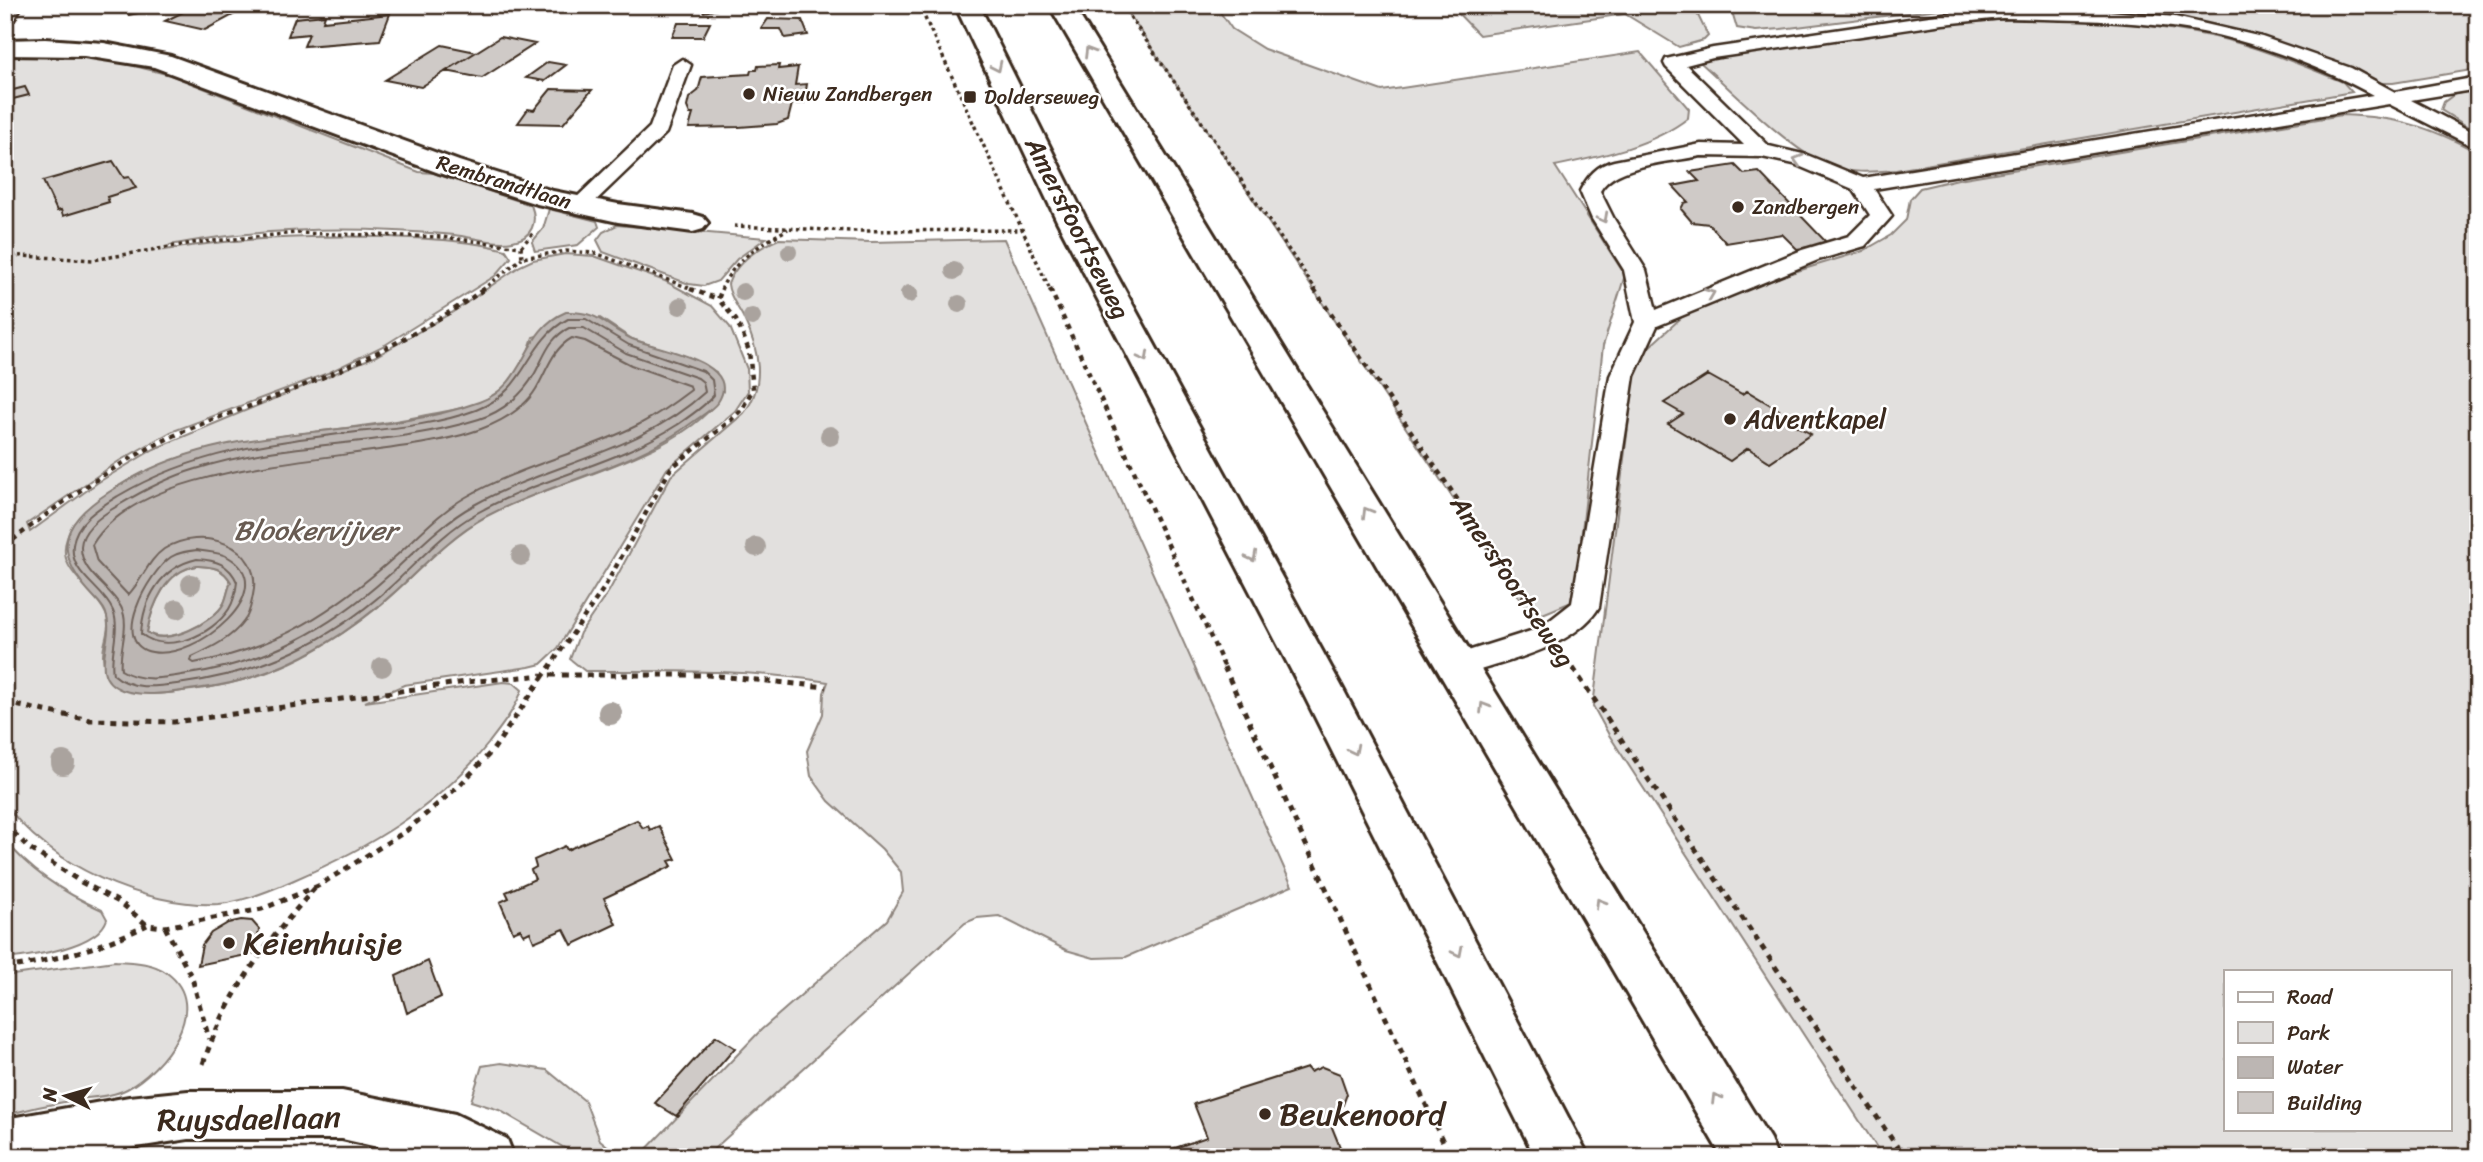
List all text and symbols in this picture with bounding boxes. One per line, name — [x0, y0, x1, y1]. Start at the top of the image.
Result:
one-way arrow — [1085, 46, 1098, 59]
one-way arrow — [988, 59, 1002, 72]
place label: Nieuw Zandbergen — [763, 75, 932, 113]
place label: Dolderseweg — [984, 78, 1099, 116]
marker: Nieuw Zandbergen — [741, 86, 757, 102]
marker: Dolderseweg — [962, 89, 978, 105]
street label: Amersfoortseweg — [1012, 127, 1144, 328]
street label: Rembrandtlaan — [432, 143, 576, 221]
one-way arrow — [1792, 153, 1804, 168]
place label: Zandbergen — [1752, 188, 1859, 226]
marker: Zandbergen — [1730, 199, 1746, 215]
one-way arrow — [1595, 211, 1609, 224]
one-way arrow — [1703, 289, 1715, 303]
one-way arrow — [1136, 349, 1149, 362]
place label: Adventkapel — [1743, 396, 1887, 442]
marker: Adventkapel — [1722, 411, 1738, 427]
street label: Amersfoortseweg — [1437, 484, 1588, 677]
water label: Blookervijver — [234, 506, 402, 555]
one-way arrow — [1362, 506, 1375, 519]
one-way arrow — [1243, 550, 1257, 562]
one-way arrow — [1479, 702, 1492, 715]
one-way arrow — [1345, 743, 1359, 755]
one-way arrow — [1595, 897, 1608, 910]
place label: Keienhuisje — [243, 915, 402, 972]
marker: Keienhuisje — [221, 935, 237, 951]
one-way arrow — [1449, 945, 1463, 957]
legend — [2224, 970, 2452, 1130]
text: Road — [2287, 978, 2334, 1016]
text: Park — [2287, 1014, 2330, 1052]
text: Water — [2287, 1048, 2344, 1086]
north arrow — [32, 1060, 102, 1130]
text: Building — [2287, 1084, 2363, 1122]
text: N — [32, 1086, 67, 1104]
place label: Beukenoord — [1279, 1086, 1447, 1143]
street label: Ruysdaellaan — [157, 1089, 341, 1149]
one-way arrow — [1712, 1093, 1725, 1106]
marker: Beukenoord — [1257, 1106, 1273, 1122]

